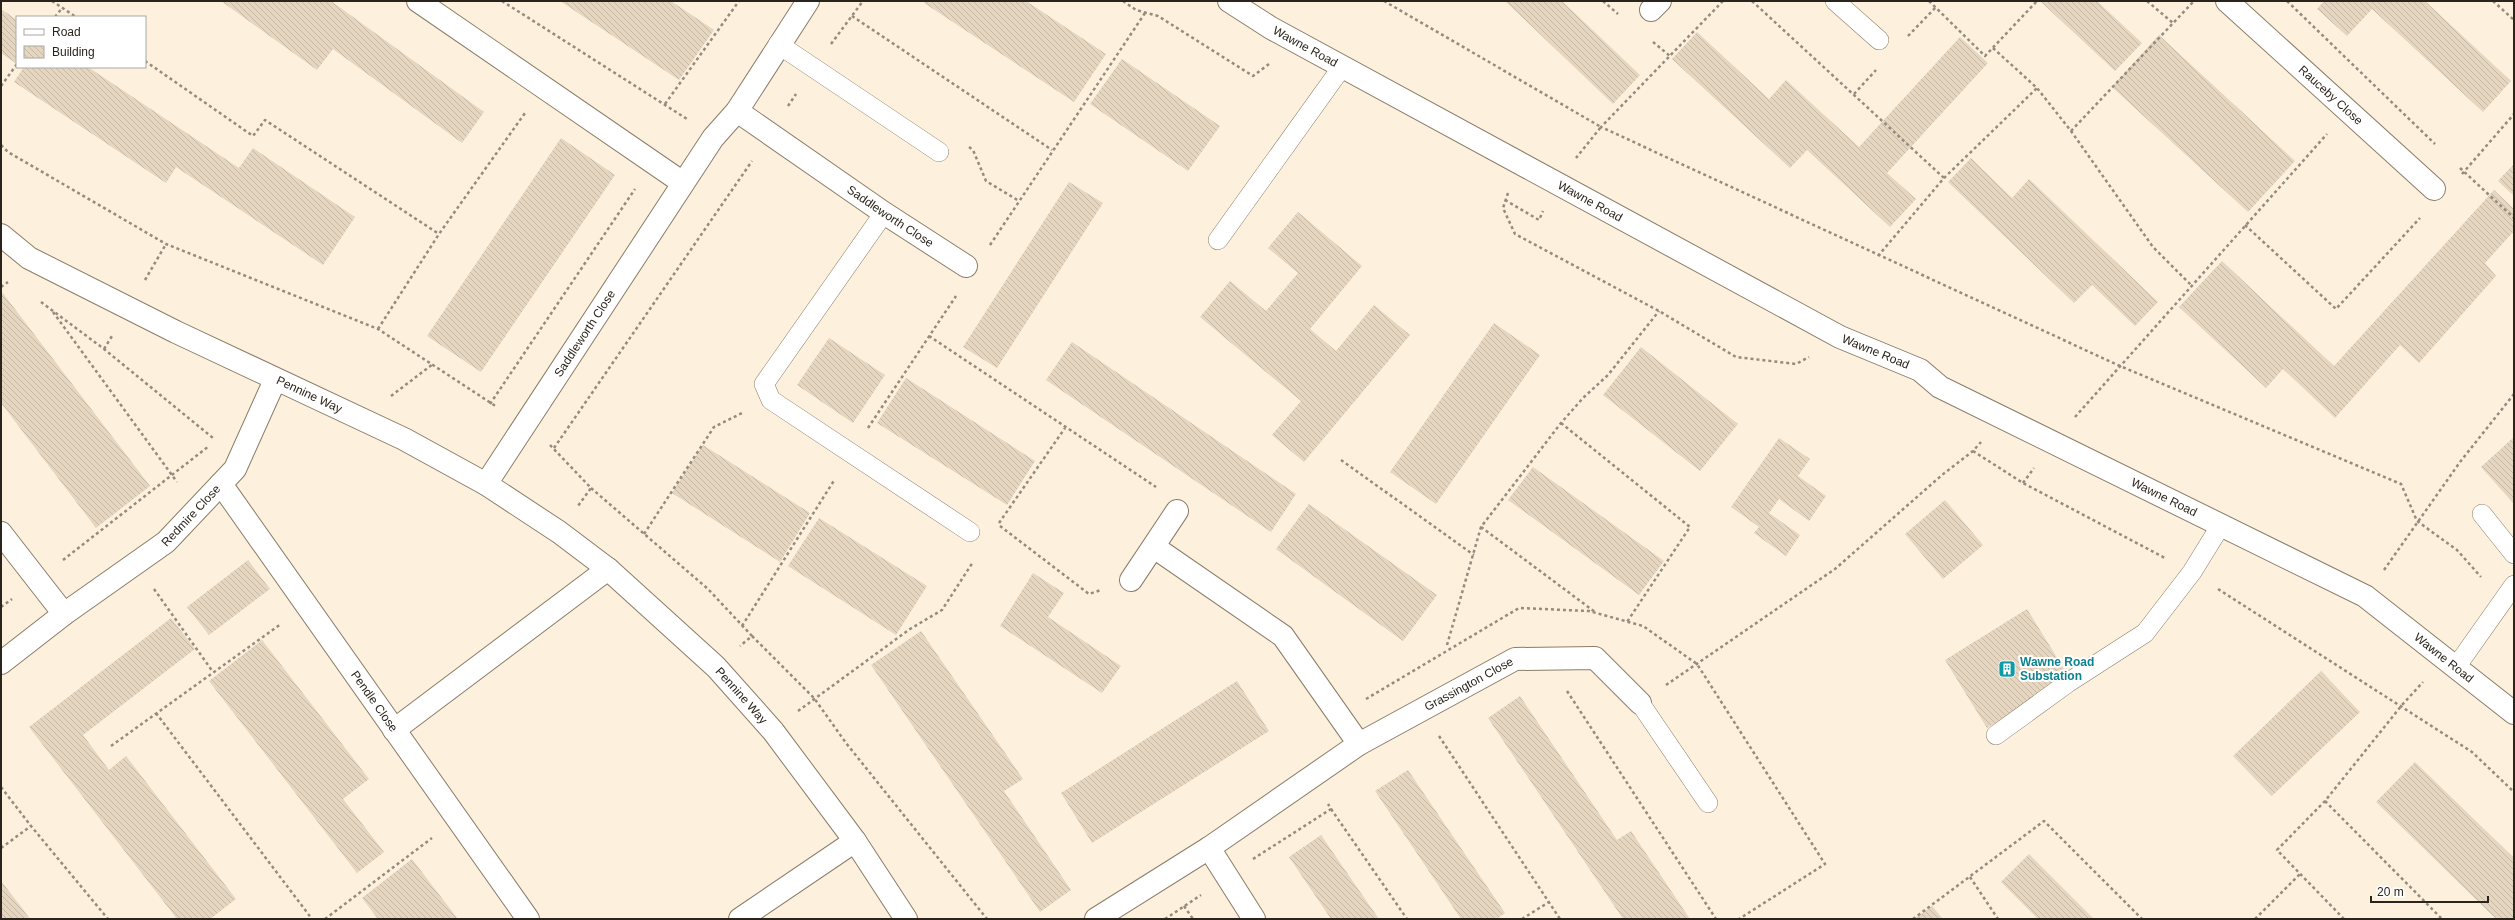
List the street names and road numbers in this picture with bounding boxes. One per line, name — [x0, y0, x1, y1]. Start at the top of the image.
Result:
street label: Wawne Road — [1270, 23, 1340, 70]
street label: Rauceby Close — [2296, 63, 2366, 128]
street label: Wawne Road — [1555, 178, 1625, 225]
street label: Saddleworth Close — [844, 183, 936, 250]
street label: Saddleworth Close — [551, 287, 618, 380]
street label: Wawne Road — [1840, 332, 1911, 372]
street label: Pennine Way — [274, 373, 344, 416]
street label: Wawne Road — [2129, 475, 2199, 519]
street label: Redmire Close — [159, 482, 224, 549]
street label: Wawne Road — [2411, 630, 2476, 686]
street label: Grassington Close — [1422, 654, 1516, 714]
street label: Pennine Way — [713, 664, 770, 727]
street label: Pendle Close — [348, 668, 401, 735]

